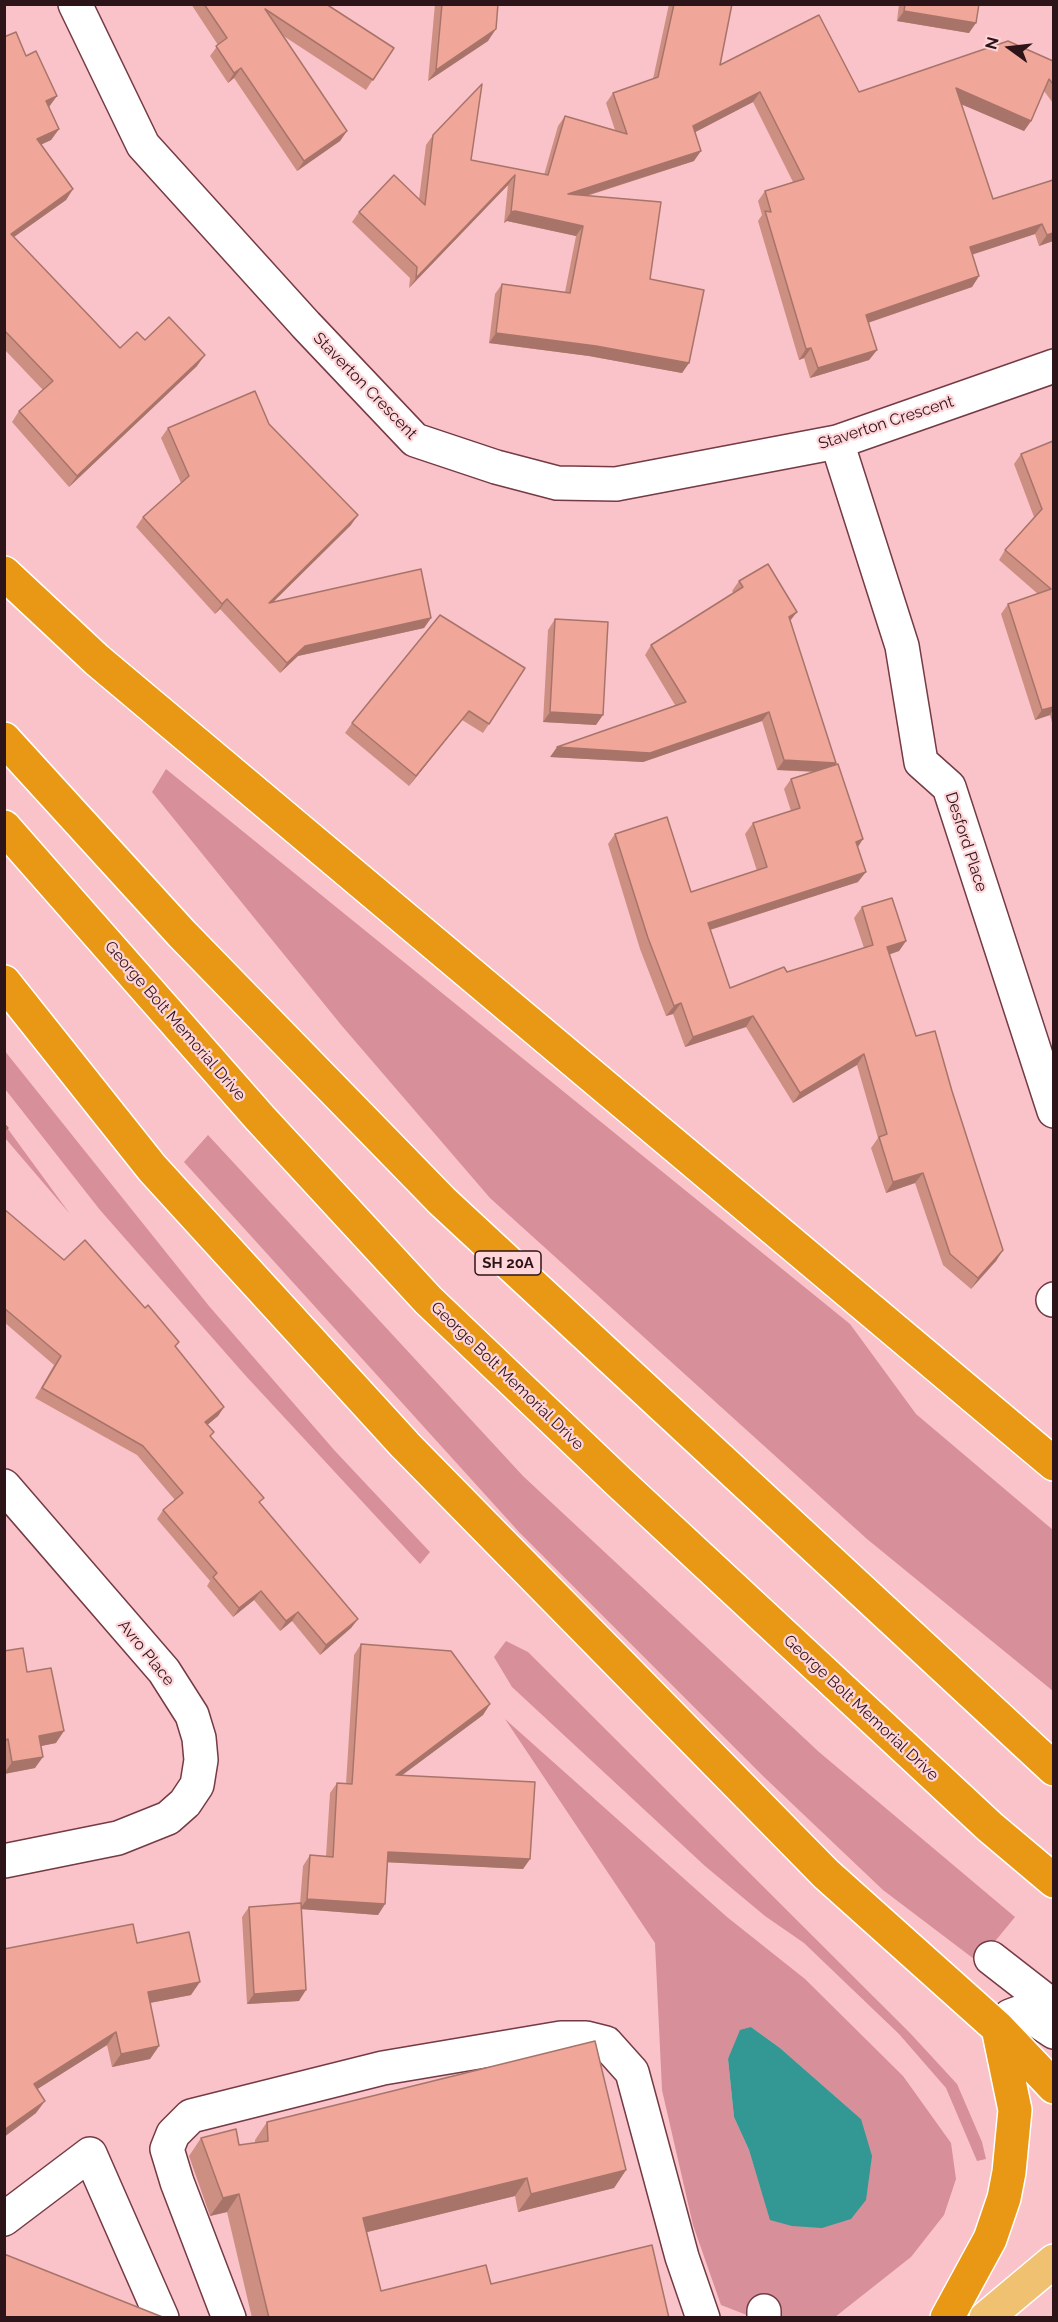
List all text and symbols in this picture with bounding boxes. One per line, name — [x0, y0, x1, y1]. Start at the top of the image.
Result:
north arrow — [980, 18, 1040, 78]
text: N — [981, 35, 1003, 52]
street label: Staverton Crescent — [309, 329, 421, 443]
street label: Staverton Crescent — [816, 392, 956, 454]
street label: Desford Place — [941, 790, 991, 894]
street label: George Bolt Memorial Drive — [100, 937, 250, 1105]
road number: SH 20A — [475, 1251, 541, 1275]
street label: George Bolt Memorial Drive — [427, 1298, 587, 1454]
street label: Avro Place — [114, 1616, 178, 1690]
street label: George Bolt Memorial Drive — [779, 1631, 943, 1785]

